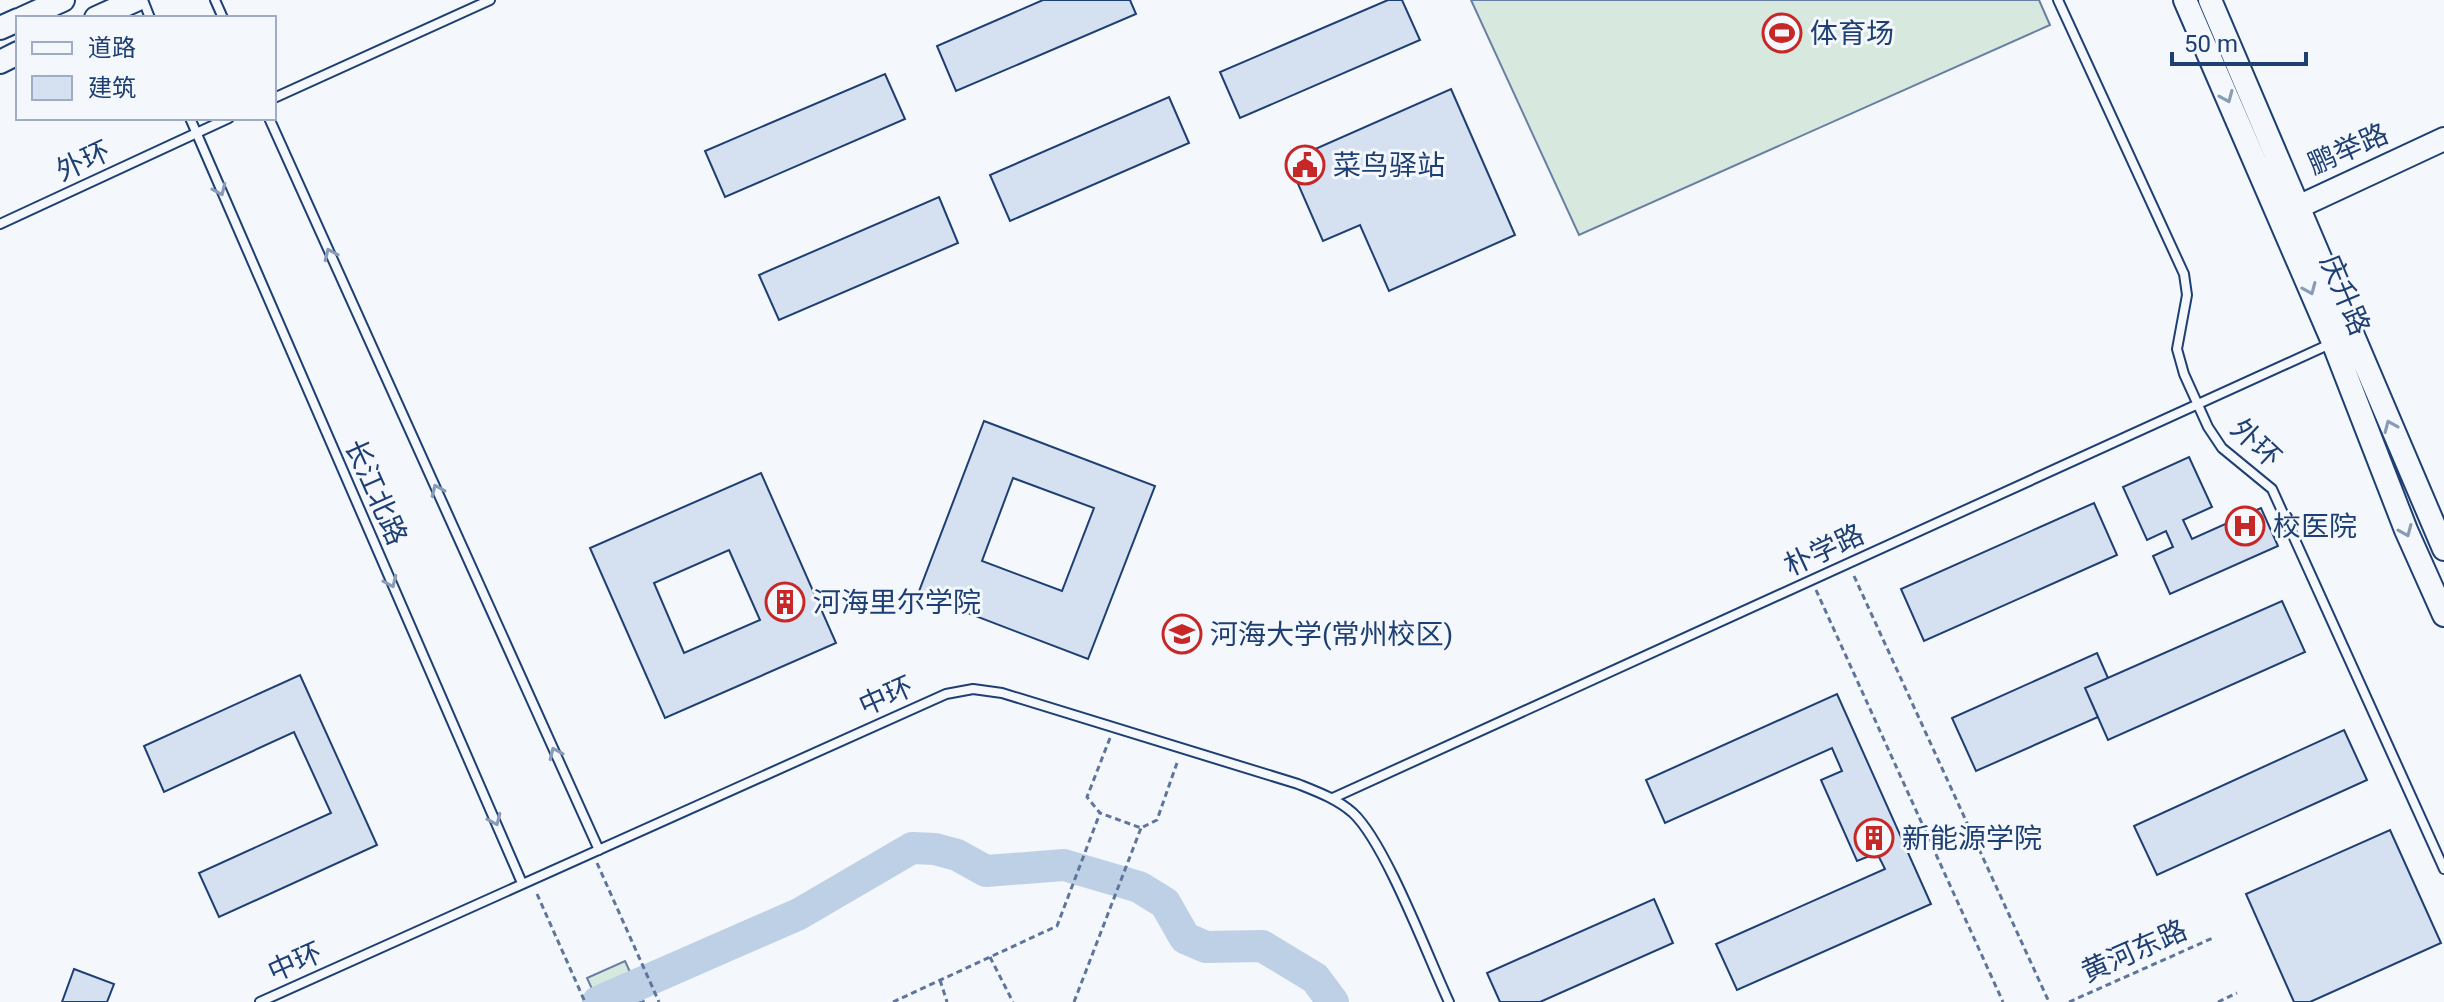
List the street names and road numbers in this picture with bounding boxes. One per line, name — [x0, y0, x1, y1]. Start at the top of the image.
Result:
street label: 鹏举路 — [2303, 117, 2393, 181]
street label: 外环 — [51, 134, 115, 188]
street label: 庆升路 — [2313, 250, 2377, 340]
street label: 外环 — [2224, 412, 2288, 474]
street label: 长江北路 — [338, 434, 414, 550]
street label: 朴学路 — [1779, 517, 1869, 583]
street label: 中环 — [854, 670, 918, 722]
street label: 黄河东路 — [2076, 913, 2192, 989]
street label: 中环 — [263, 936, 327, 988]

